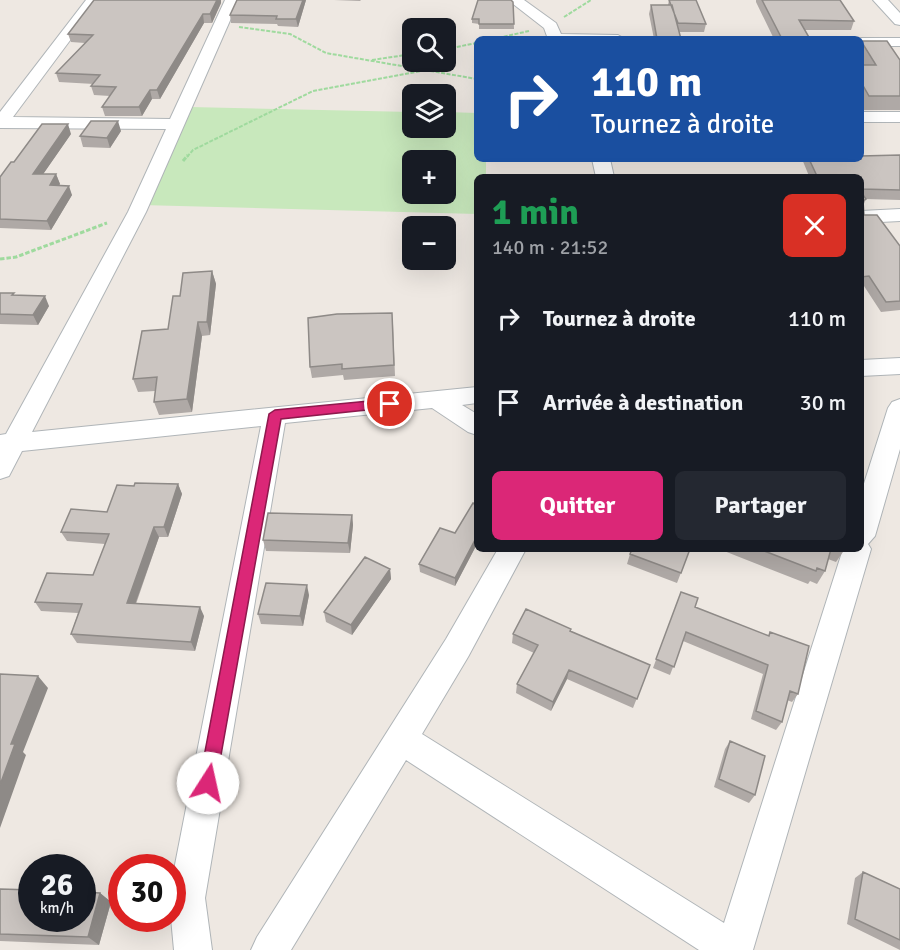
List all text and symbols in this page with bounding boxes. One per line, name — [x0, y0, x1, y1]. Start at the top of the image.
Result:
map controls — [402, 18, 456, 270]
button: search — [402, 18, 456, 72]
text: 110 m — [591, 57, 702, 108]
icon: right — [492, 60, 570, 138]
button: layers — [402, 84, 456, 138]
text: Tournez à droite — [591, 108, 774, 141]
button: + — [402, 150, 456, 204]
text: 1 min — [492, 190, 579, 235]
button: close — [783, 194, 846, 257]
button: − — [402, 216, 456, 270]
text: 140 m · 21:52 — [492, 235, 608, 260]
icon: right — [492, 302, 525, 335]
text: Tournez à droite — [543, 305, 696, 332]
text: 110 m — [788, 305, 846, 332]
pin — [364, 378, 415, 429]
icon: arrive — [492, 386, 525, 419]
icon: arrive — [373, 387, 406, 420]
text: Arrivée à destination — [543, 389, 743, 416]
text: 30 m — [800, 389, 846, 416]
button: Quitter — [492, 471, 663, 540]
button: Partager — [675, 471, 846, 540]
position arrow — [176, 751, 240, 815]
speed limit sign: 30 — [108, 854, 186, 932]
text: 26 — [41, 867, 73, 904]
text: km/h — [40, 899, 74, 917]

